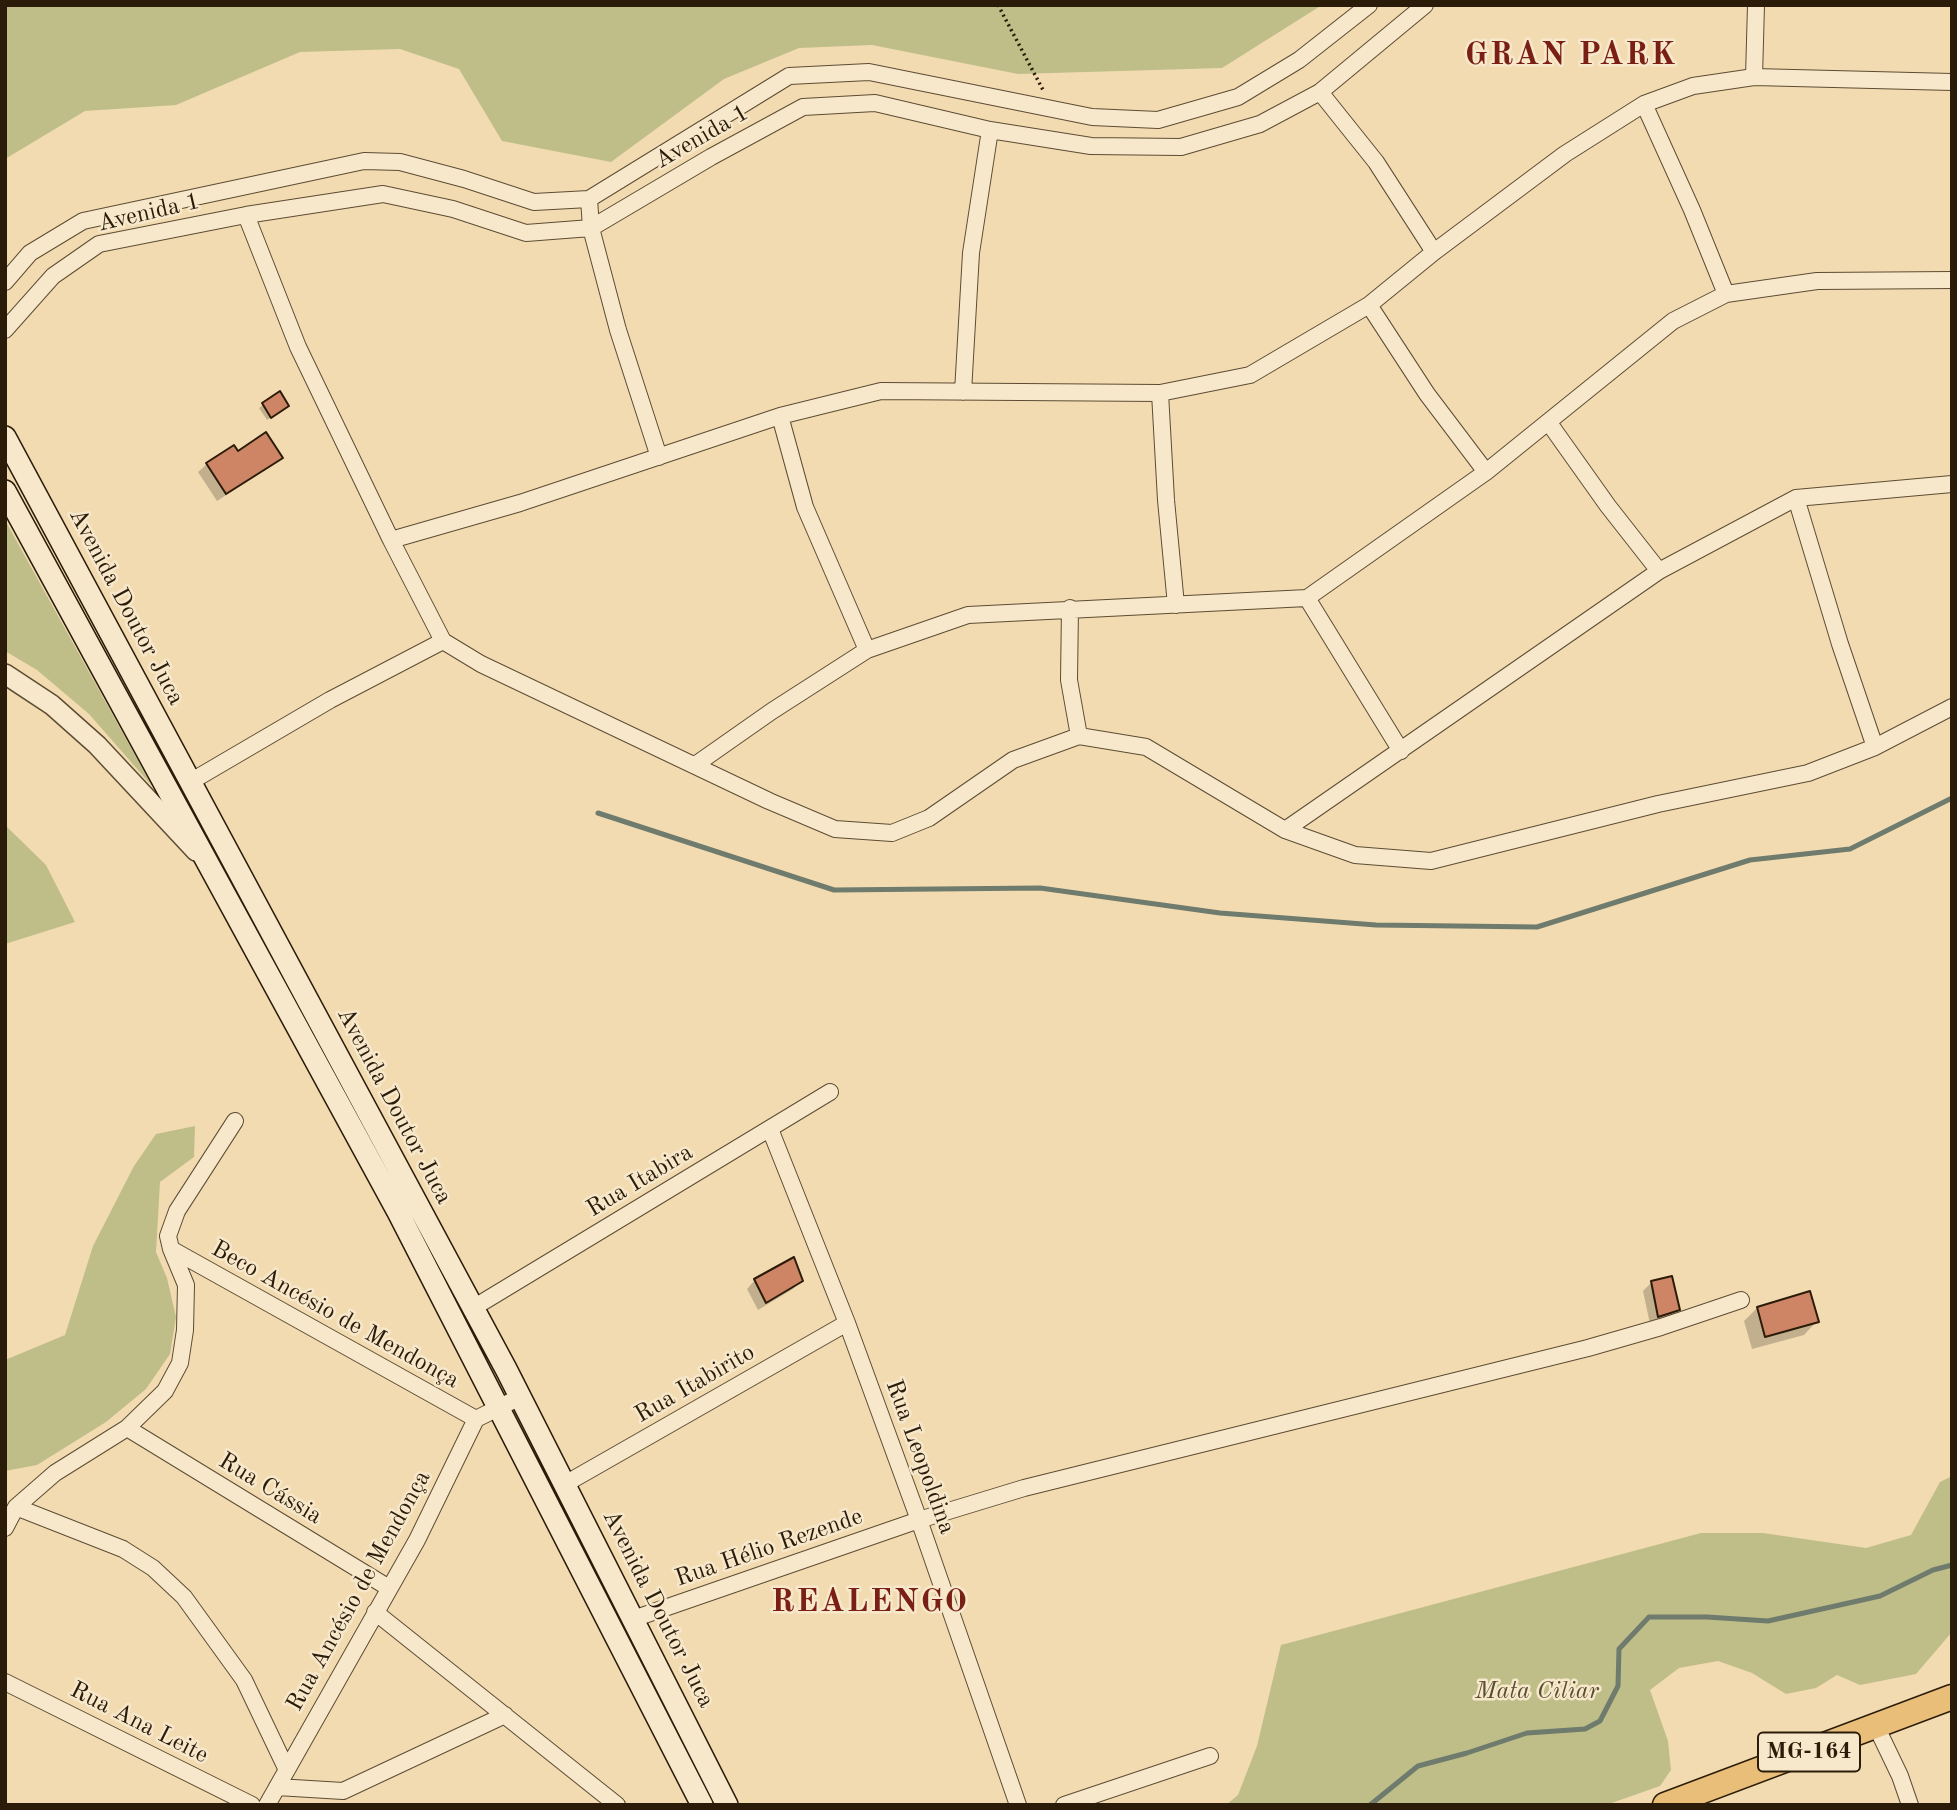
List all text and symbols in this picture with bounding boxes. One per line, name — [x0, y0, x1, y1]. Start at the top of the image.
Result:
district label: GRAN PARK — [1466, 37, 1676, 75]
street label: Avenida 1 — [650, 99, 754, 175]
street label: Avenida 1 — [95, 187, 203, 239]
street label: Avenida Doutor Juca — [62, 504, 190, 710]
street label: Avenida Doutor Juca — [330, 1003, 458, 1209]
street label: Rua Itabira — [582, 1138, 698, 1224]
street label: Beco Ancésio de Mendonça — [206, 1235, 464, 1395]
street label: Rua Itabirito — [630, 1338, 760, 1430]
street label: Rua Leopoldina — [879, 1376, 961, 1538]
street label: Rua Cássia — [213, 1447, 327, 1531]
street label: Rua Ancésio de Mendonça — [281, 1466, 437, 1716]
street label: Rua Hélio Rezende — [671, 1502, 867, 1594]
street label: Avenida Doutor Juca — [596, 1505, 720, 1713]
district label: REALENGO — [772, 1584, 968, 1622]
street label: Rua Ana Leite — [65, 1676, 213, 1770]
park label: Mata Ciliar — [1475, 1678, 1599, 1706]
road number: MG-164 — [1758, 1732, 1860, 1772]

